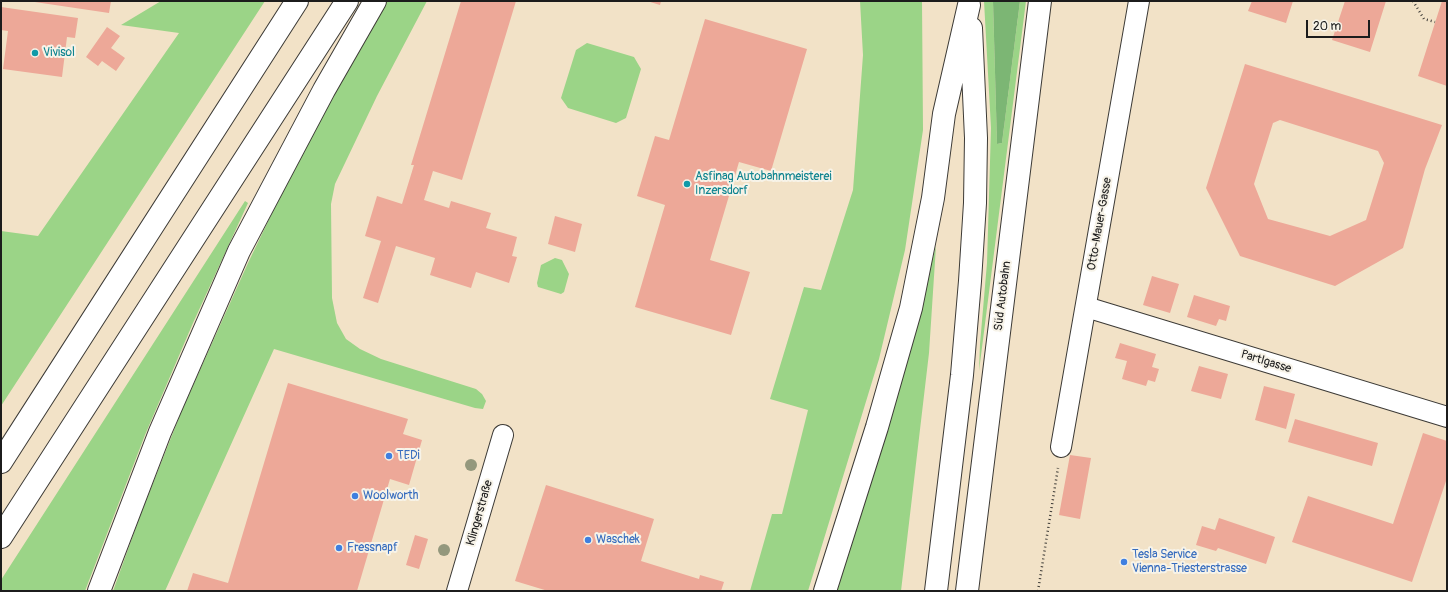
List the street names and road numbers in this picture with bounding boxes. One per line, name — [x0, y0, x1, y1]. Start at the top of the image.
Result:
street label: Otto-Mauer-Gasse — [1085, 176, 1115, 272]
street label: Süd Autobahn — [992, 260, 1014, 332]
street label: Partlgasse — [1239, 348, 1293, 376]
street label: Klingerstraße — [464, 478, 496, 548]

